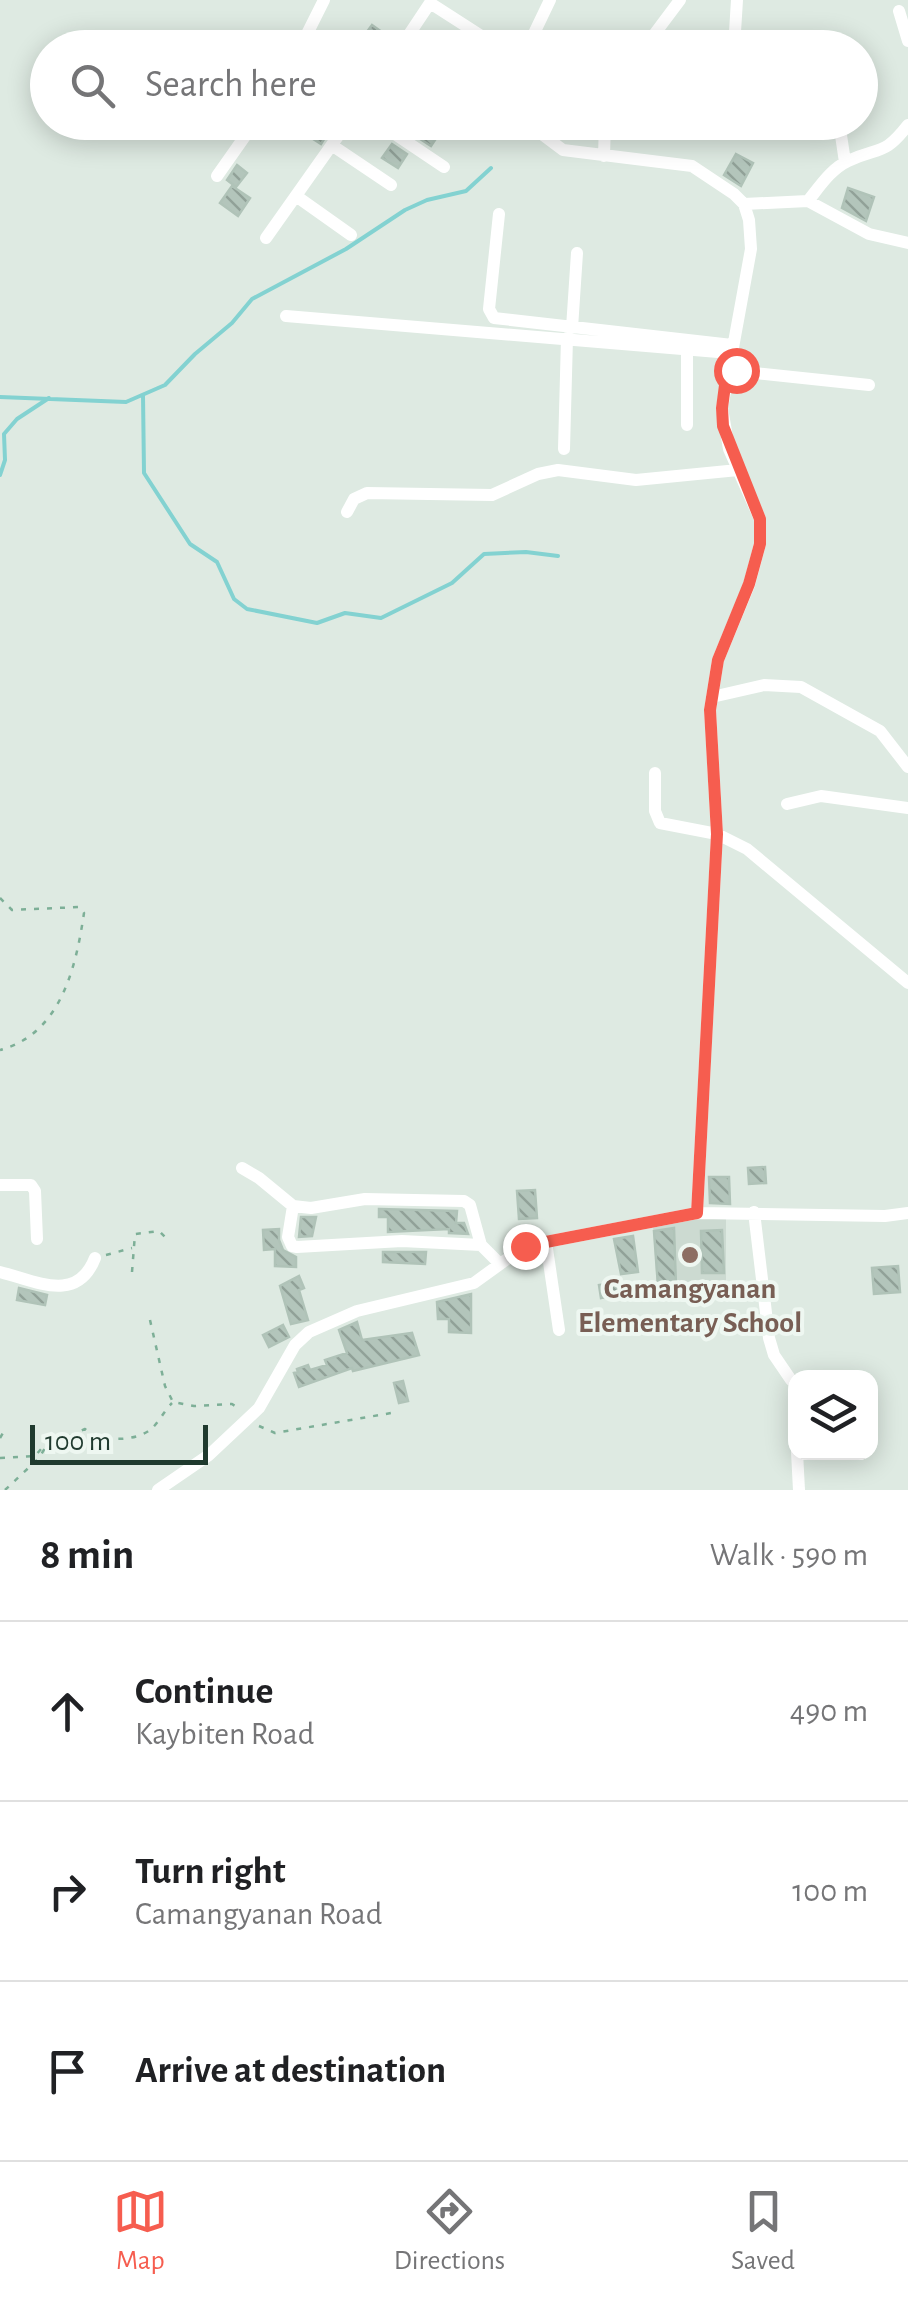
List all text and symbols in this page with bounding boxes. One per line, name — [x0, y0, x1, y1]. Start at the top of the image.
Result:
search box — [30, 30, 878, 140]
icon: search — [65, 58, 120, 113]
text: Search here — [145, 66, 317, 104]
route start — [714, 348, 760, 394]
route end — [503, 1224, 549, 1270]
marker: Camangyanan Elementary School — [679, 1244, 701, 1266]
place label: Camangyanan Elementary School — [578, 1274, 802, 1338]
map controls — [788, 1370, 878, 1460]
button: layers — [788, 1370, 878, 1460]
scale bar — [30, 1420, 208, 1464]
text: 100 m — [45, 1428, 111, 1456]
text: 8 min — [40, 1534, 134, 1576]
text: Walk · 590 m — [710, 1539, 868, 1571]
text: Continue — [135, 1673, 273, 1711]
icon: ahead — [40, 1684, 95, 1739]
text: 490 m — [790, 1695, 868, 1727]
text: Kaybiten Road — [135, 1718, 314, 1750]
text: Turn right — [135, 1853, 285, 1891]
icon: right — [40, 1864, 95, 1919]
text: 100 m — [792, 1875, 868, 1907]
text: Camangyanan Road — [135, 1898, 382, 1930]
icon: arrive — [40, 2044, 95, 2099]
text: Arrive at destination — [135, 2052, 446, 2090]
tab: Map — [113, 2184, 168, 2278]
tab: Directions — [394, 2184, 505, 2278]
tab: Saved — [731, 2184, 795, 2278]

